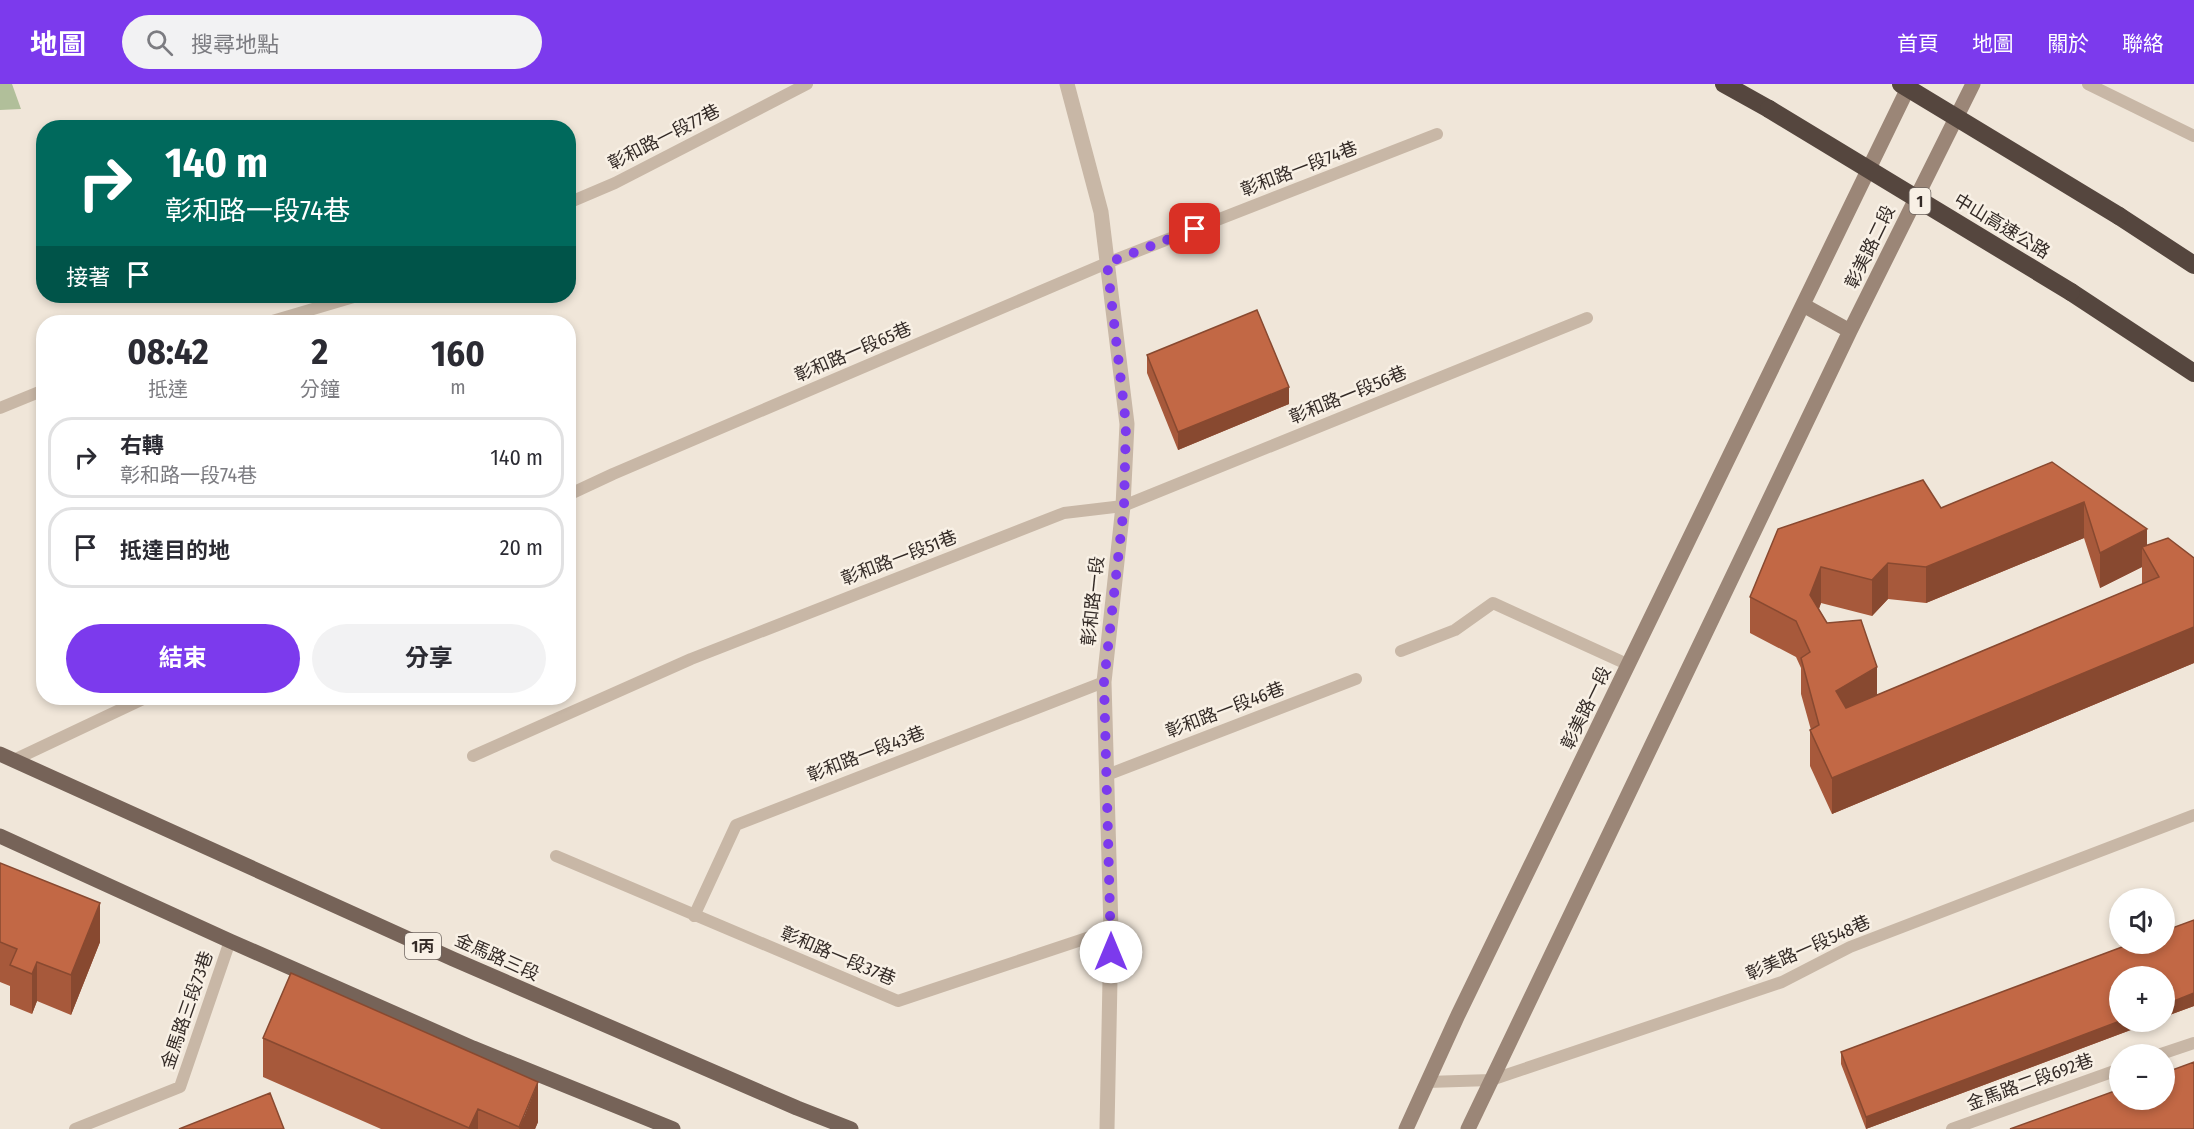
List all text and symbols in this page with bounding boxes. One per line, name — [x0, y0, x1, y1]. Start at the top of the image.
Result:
search box — [122, 15, 542, 69]
icon: search — [143, 26, 176, 59]
text: 地圖 — [30, 28, 86, 61]
text: 搜尋地點 — [191, 31, 279, 58]
text: 首頁 — [1897, 31, 1939, 57]
text: 地圖 — [1972, 31, 2014, 57]
text: 關於 — [2047, 31, 2089, 57]
text: 聯絡 — [2122, 31, 2164, 57]
street label: 彰和路一段77巷 — [604, 99, 724, 175]
street label: 彰和路一段74巷 — [1237, 137, 1361, 201]
text: 140 m — [165, 138, 268, 188]
icon: right — [66, 144, 144, 222]
road number: 1 — [1910, 188, 1930, 214]
street label: 中山高速公路 — [1950, 189, 2054, 263]
text: 彰和路一段74巷 — [165, 195, 350, 227]
street label: 彰美路二段 — [1840, 202, 1900, 292]
pin — [1169, 203, 1220, 254]
icon: arrive — [1178, 212, 1211, 245]
icon: arrive — [122, 258, 155, 291]
text: 接著 — [66, 264, 110, 291]
street label: 彰和路一段65巷 — [791, 317, 915, 387]
text: 08:42 — [127, 330, 209, 374]
text: 2 — [312, 330, 328, 374]
text: 160 — [431, 332, 485, 376]
street label: 彰和路一段56巷 — [1286, 361, 1410, 429]
text: m — [450, 375, 466, 399]
text: 抵達 — [148, 377, 188, 401]
text: 分鐘 — [300, 377, 340, 401]
text: 右轉 — [120, 432, 164, 459]
icon: right — [69, 441, 102, 474]
text: 140 m — [490, 444, 543, 471]
text: 彰和路一段74巷 — [120, 463, 257, 487]
street label: 彰和路一段51巷 — [838, 526, 960, 590]
icon: arrive — [69, 531, 102, 564]
text: 20 m — [500, 534, 543, 561]
text: 抵達目的地 — [120, 537, 230, 564]
street label: 彰和路一段 — [1077, 555, 1109, 647]
button: 結束 — [66, 624, 300, 693]
button: 分享 — [312, 624, 546, 693]
street label: 彰美路一段 — [1556, 663, 1616, 753]
street label: 彰和路一段46巷 — [1162, 677, 1288, 743]
street label: 彰和路一段43巷 — [804, 721, 928, 787]
map controls — [2109, 888, 2175, 1110]
button: sound — [2109, 888, 2175, 954]
street label: 彰美路一段548巷 — [1742, 911, 1874, 985]
position arrow — [1079, 920, 1143, 984]
street label: 彰和路一段37巷 — [777, 922, 899, 990]
street label: 金馬路三段 — [451, 929, 543, 985]
road number: 1丙 — [405, 933, 441, 959]
street label: 金馬路三段73巷 — [157, 948, 217, 1072]
button: + — [2109, 966, 2175, 1032]
button: − — [2109, 1044, 2175, 1110]
street label: 金馬路二段692巷 — [1964, 1049, 2096, 1115]

